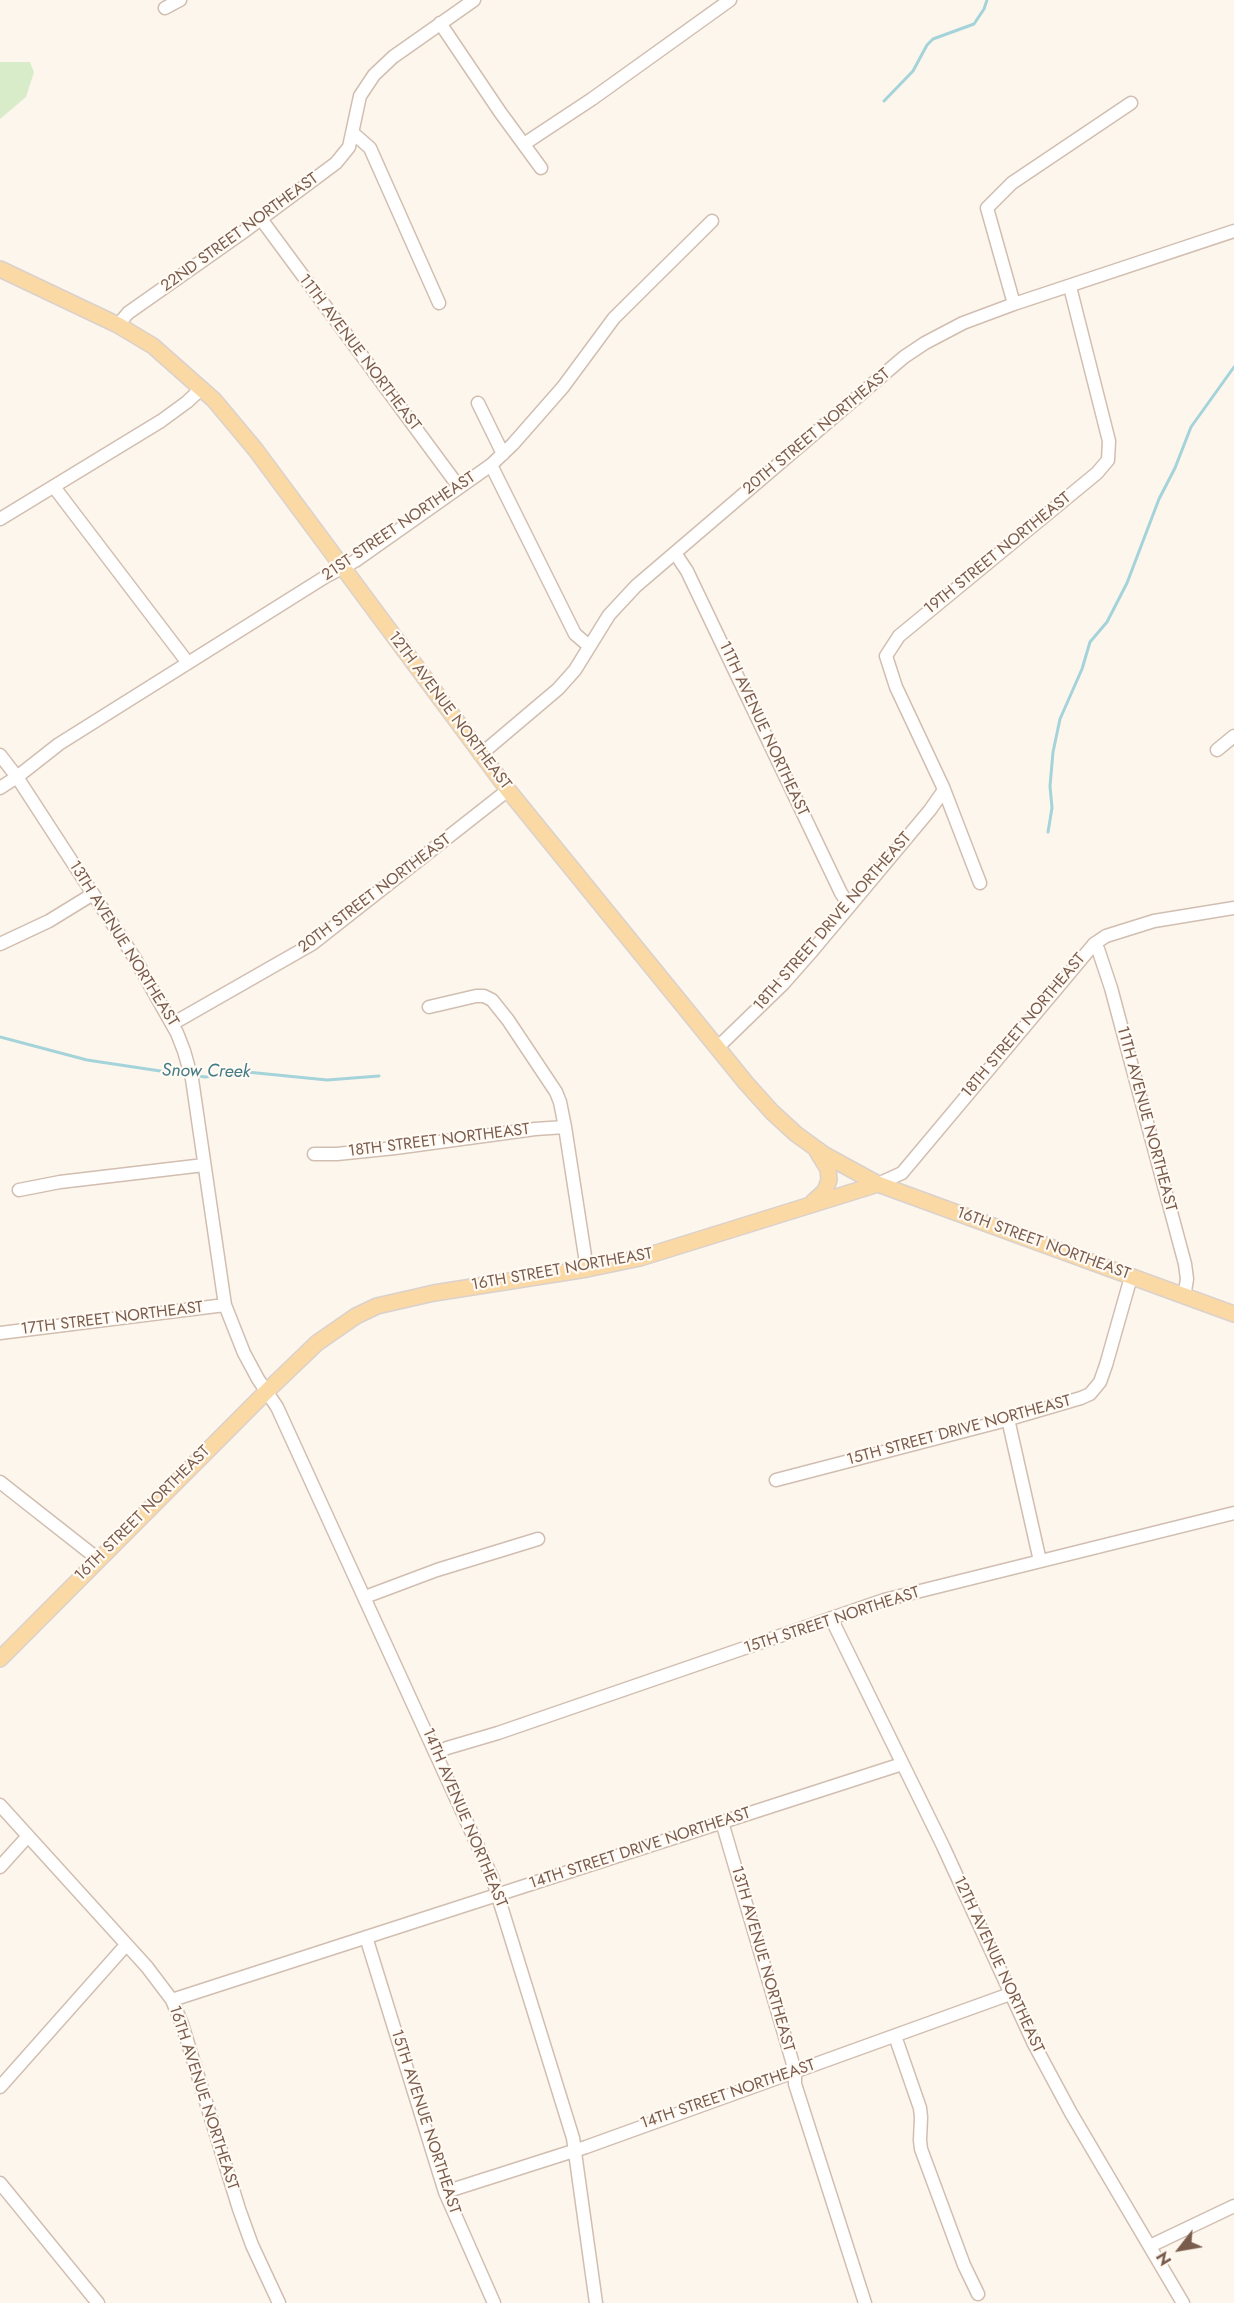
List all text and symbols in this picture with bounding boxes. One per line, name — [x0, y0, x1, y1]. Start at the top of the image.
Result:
street label: 22ND STREET NORTHEAST — [158, 169, 322, 297]
street label: 11TH AVENUE NORTHEAST — [294, 271, 424, 435]
street label: 20TH STREET NORTHEAST — [740, 365, 894, 499]
street label: 21ST STREET NORTHEAST — [319, 468, 479, 586]
street label: 19TH STREET NORTHEAST — [921, 489, 1075, 619]
street label: 12TH AVENUE NORTHEAST — [383, 628, 515, 794]
street label: 11TH AVENUE NORTHEAST — [714, 638, 812, 820]
street label: 18TH STREET DRIVE NORTHEAST — [750, 829, 916, 1015]
street label: 20TH STREET NORTHEAST — [295, 830, 455, 958]
street label: 13TH AVENUE NORTHEAST — [64, 858, 182, 1030]
street label: 18TH STREET NORTHEAST — [958, 950, 1090, 1102]
street label: 11TH AVENUE NORTHEAST — [1112, 1024, 1180, 1214]
water label: Snow Creek — [161, 1060, 251, 1084]
street label: 18TH STREET NORTHEAST — [347, 1120, 531, 1162]
street label: 16TH STREET NORTHEAST — [953, 1204, 1133, 1284]
street label: 16TH STREET NORTHEAST — [470, 1245, 654, 1295]
street label: 17TH STREET NORTHEAST — [20, 1298, 204, 1340]
street label: 15TH STREET DRIVE NORTHEAST — [845, 1392, 1073, 1470]
street label: 16TH STREET NORTHEAST — [71, 1442, 215, 1586]
street label: 15TH STREET NORTHEAST — [742, 1584, 922, 1658]
street label: 14TH AVENUE NORTHEAST — [417, 1725, 511, 1911]
street label: 14TH STREET DRIVE NORTHEAST — [527, 1804, 753, 1894]
street label: 13TH AVENUE NORTHEAST — [726, 1864, 798, 2054]
street label: 12TH AVENUE NORTHEAST — [949, 1874, 1047, 2056]
street label: 16TH AVENUE NORTHEAST — [164, 2003, 242, 2193]
street label: 15TH AVENUE NORTHEAST — [386, 2027, 464, 2217]
street label: 14TH STREET NORTHEAST — [638, 2056, 818, 2134]
north arrow — [1150, 2219, 1210, 2279]
text: N — [1151, 2247, 1177, 2270]

